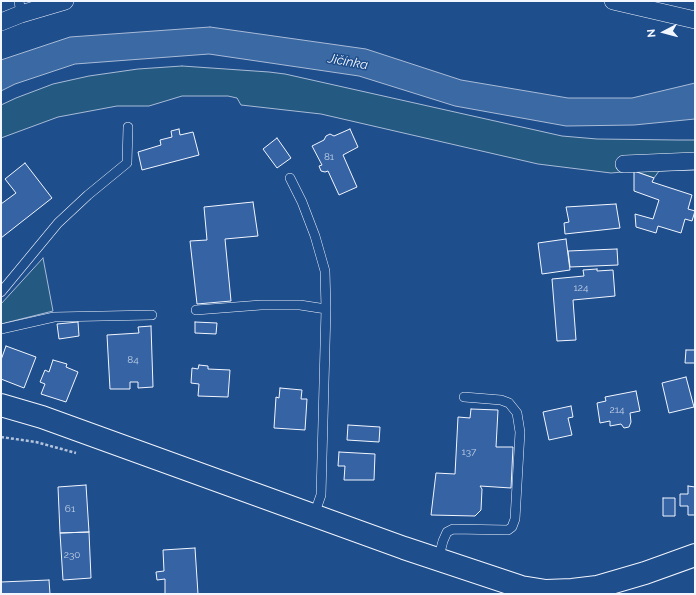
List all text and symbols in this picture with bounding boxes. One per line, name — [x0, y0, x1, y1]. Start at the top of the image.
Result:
north arrow — [644, 12, 684, 52]
text: N — [645, 28, 658, 38]
water label: Jičínka — [327, 51, 369, 73]
house number: 81 — [324, 151, 334, 163]
house number: 124 — [574, 282, 588, 294]
house number: 84 — [127, 354, 139, 366]
house number: 214 — [610, 404, 624, 416]
house number: 137 — [462, 446, 476, 458]
house number: 61 — [65, 503, 75, 515]
house number: 230 — [64, 549, 80, 561]

